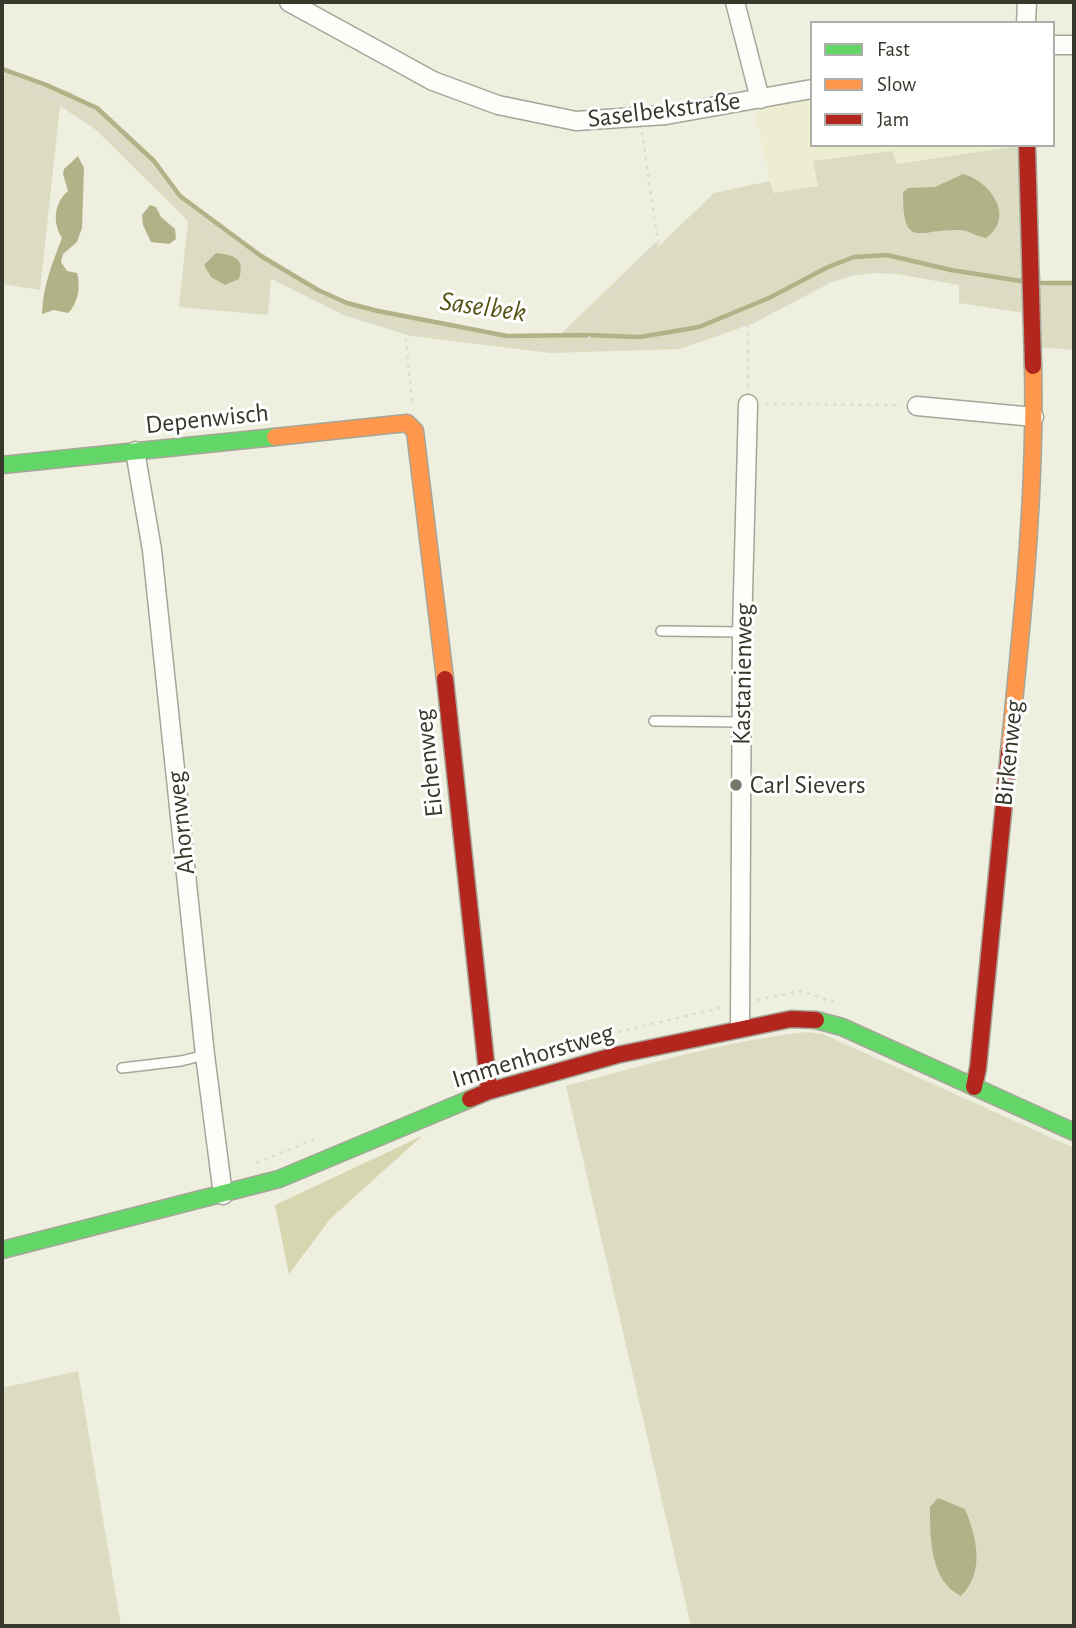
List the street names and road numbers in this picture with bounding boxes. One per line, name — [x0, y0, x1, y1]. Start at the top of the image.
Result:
street label: Saselbekstraße — [586, 85, 742, 135]
street label: Depenwisch — [144, 397, 270, 441]
street label: Kastanienweg — [726, 603, 760, 745]
street label: Birkenweg — [988, 698, 1030, 808]
street label: Eichenweg — [408, 707, 450, 819]
street label: Ahornweg — [160, 770, 202, 876]
street label: Immenhorstweg — [448, 1017, 618, 1095]

